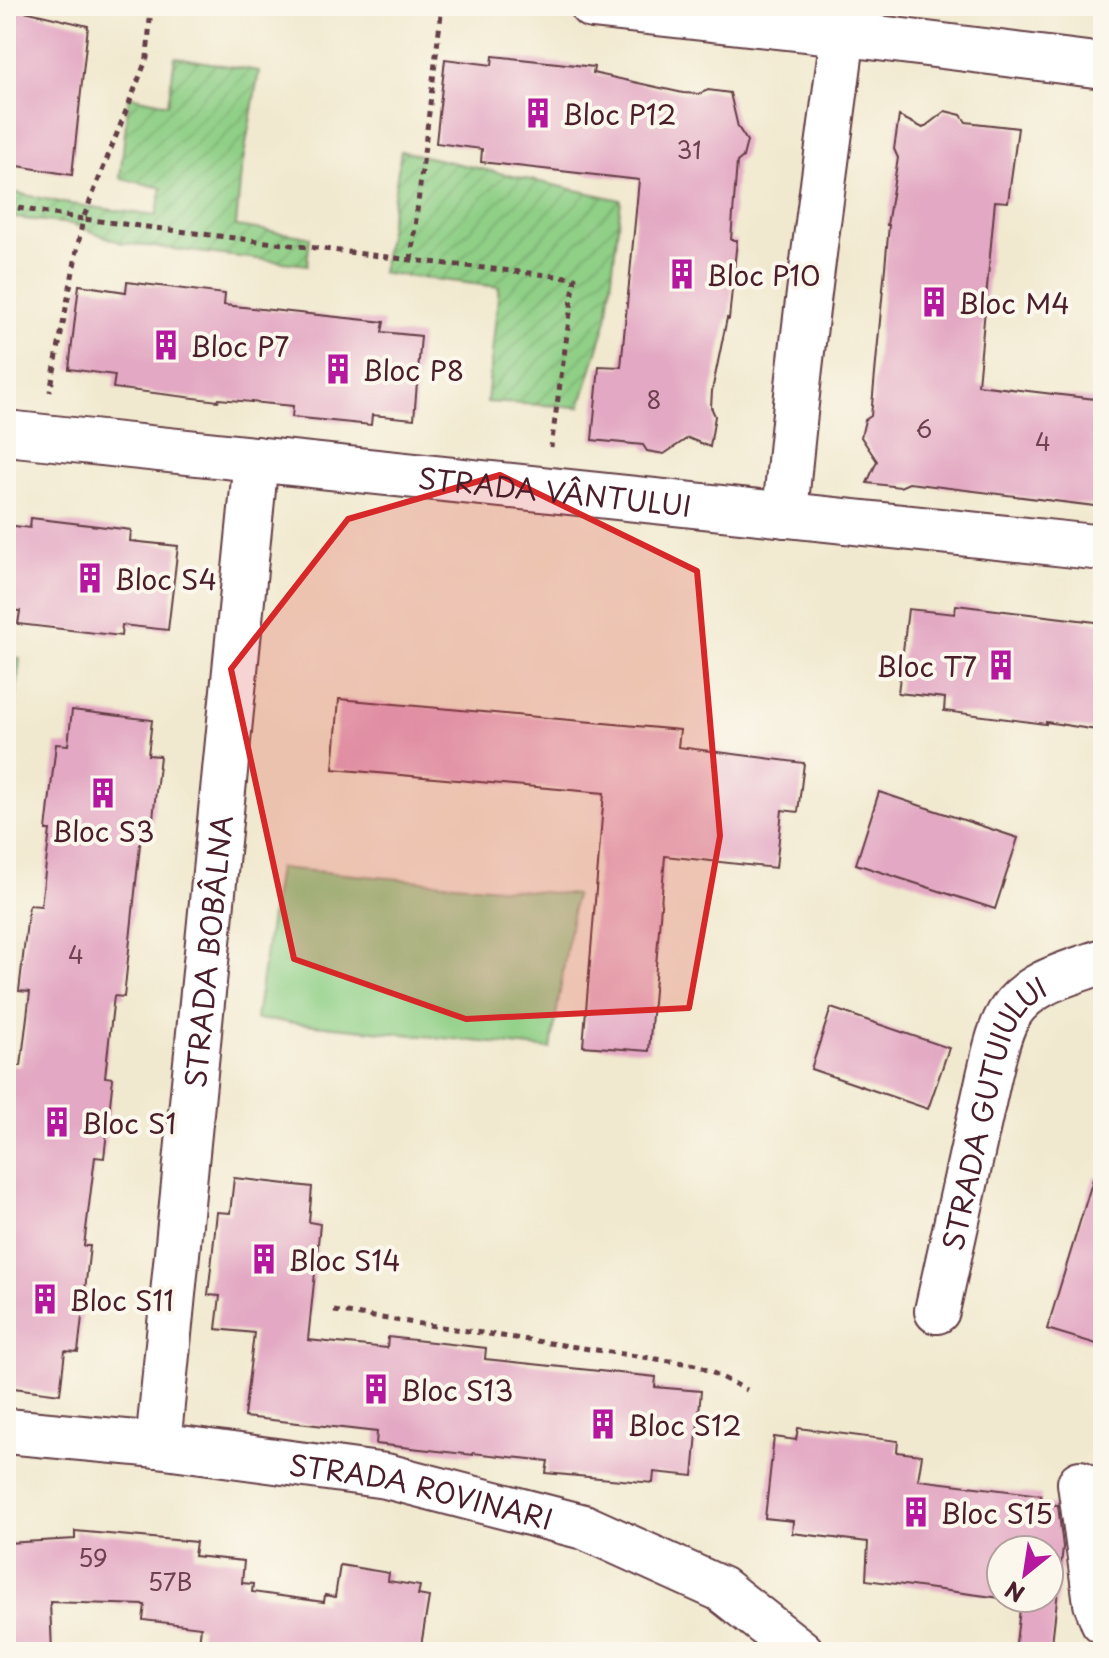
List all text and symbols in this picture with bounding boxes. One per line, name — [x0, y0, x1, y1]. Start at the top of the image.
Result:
place label: Bloc P12 — [562, 92, 677, 135]
building icon: Bloc P12 — [521, 96, 555, 130]
house number: 31 — [676, 131, 702, 167]
place label: Bloc P10 — [706, 253, 821, 296]
building icon: Bloc P10 — [665, 257, 699, 291]
place label: Bloc M4 — [958, 281, 1070, 324]
building icon: Bloc M4 — [917, 285, 951, 319]
place label: Bloc P7 — [190, 324, 289, 367]
building icon: Bloc P7 — [149, 328, 183, 362]
place label: Bloc P8 — [362, 348, 464, 391]
building icon: Bloc P8 — [321, 352, 355, 386]
house number: 8 — [647, 381, 662, 417]
house number: 6 — [916, 410, 932, 446]
house number: 4 — [1035, 423, 1051, 459]
street label: STRADA VÂNTULUI — [416, 455, 694, 526]
place label: Bloc S4 — [114, 557, 217, 600]
building icon: Bloc S4 — [73, 561, 107, 595]
place label: Bloc T7 — [876, 644, 977, 687]
building icon: Bloc T7 — [984, 648, 1018, 682]
building icon: Bloc S3 — [86, 776, 120, 810]
place label: Bloc S3 — [51, 809, 155, 852]
street label: STRADA BOBÂLNA — [172, 813, 242, 1090]
house number: 4 — [68, 936, 84, 972]
street label: STRADA GUTUIULUI — [930, 964, 1054, 1254]
place label: Bloc S1 — [81, 1101, 176, 1144]
building icon: Bloc S1 — [40, 1105, 74, 1139]
place label: Bloc S14 — [288, 1238, 401, 1281]
building icon: Bloc S14 — [247, 1242, 281, 1276]
place label: Bloc S11 — [69, 1278, 174, 1321]
building icon: Bloc S11 — [28, 1282, 62, 1316]
place label: Bloc S13 — [400, 1368, 513, 1411]
building icon: Bloc S13 — [359, 1372, 393, 1406]
place label: Bloc S12 — [627, 1403, 742, 1446]
building icon: Bloc S12 — [586, 1407, 620, 1441]
street label: STRADA ROVINARI — [287, 1442, 558, 1540]
place label: Bloc S15 — [940, 1491, 1053, 1534]
building icon: Bloc S15 — [899, 1495, 933, 1529]
north arrow — [985, 1534, 1065, 1614]
house number: 59 — [78, 1539, 108, 1575]
house number: 57B — [148, 1563, 192, 1599]
text: N — [998, 1574, 1030, 1611]

